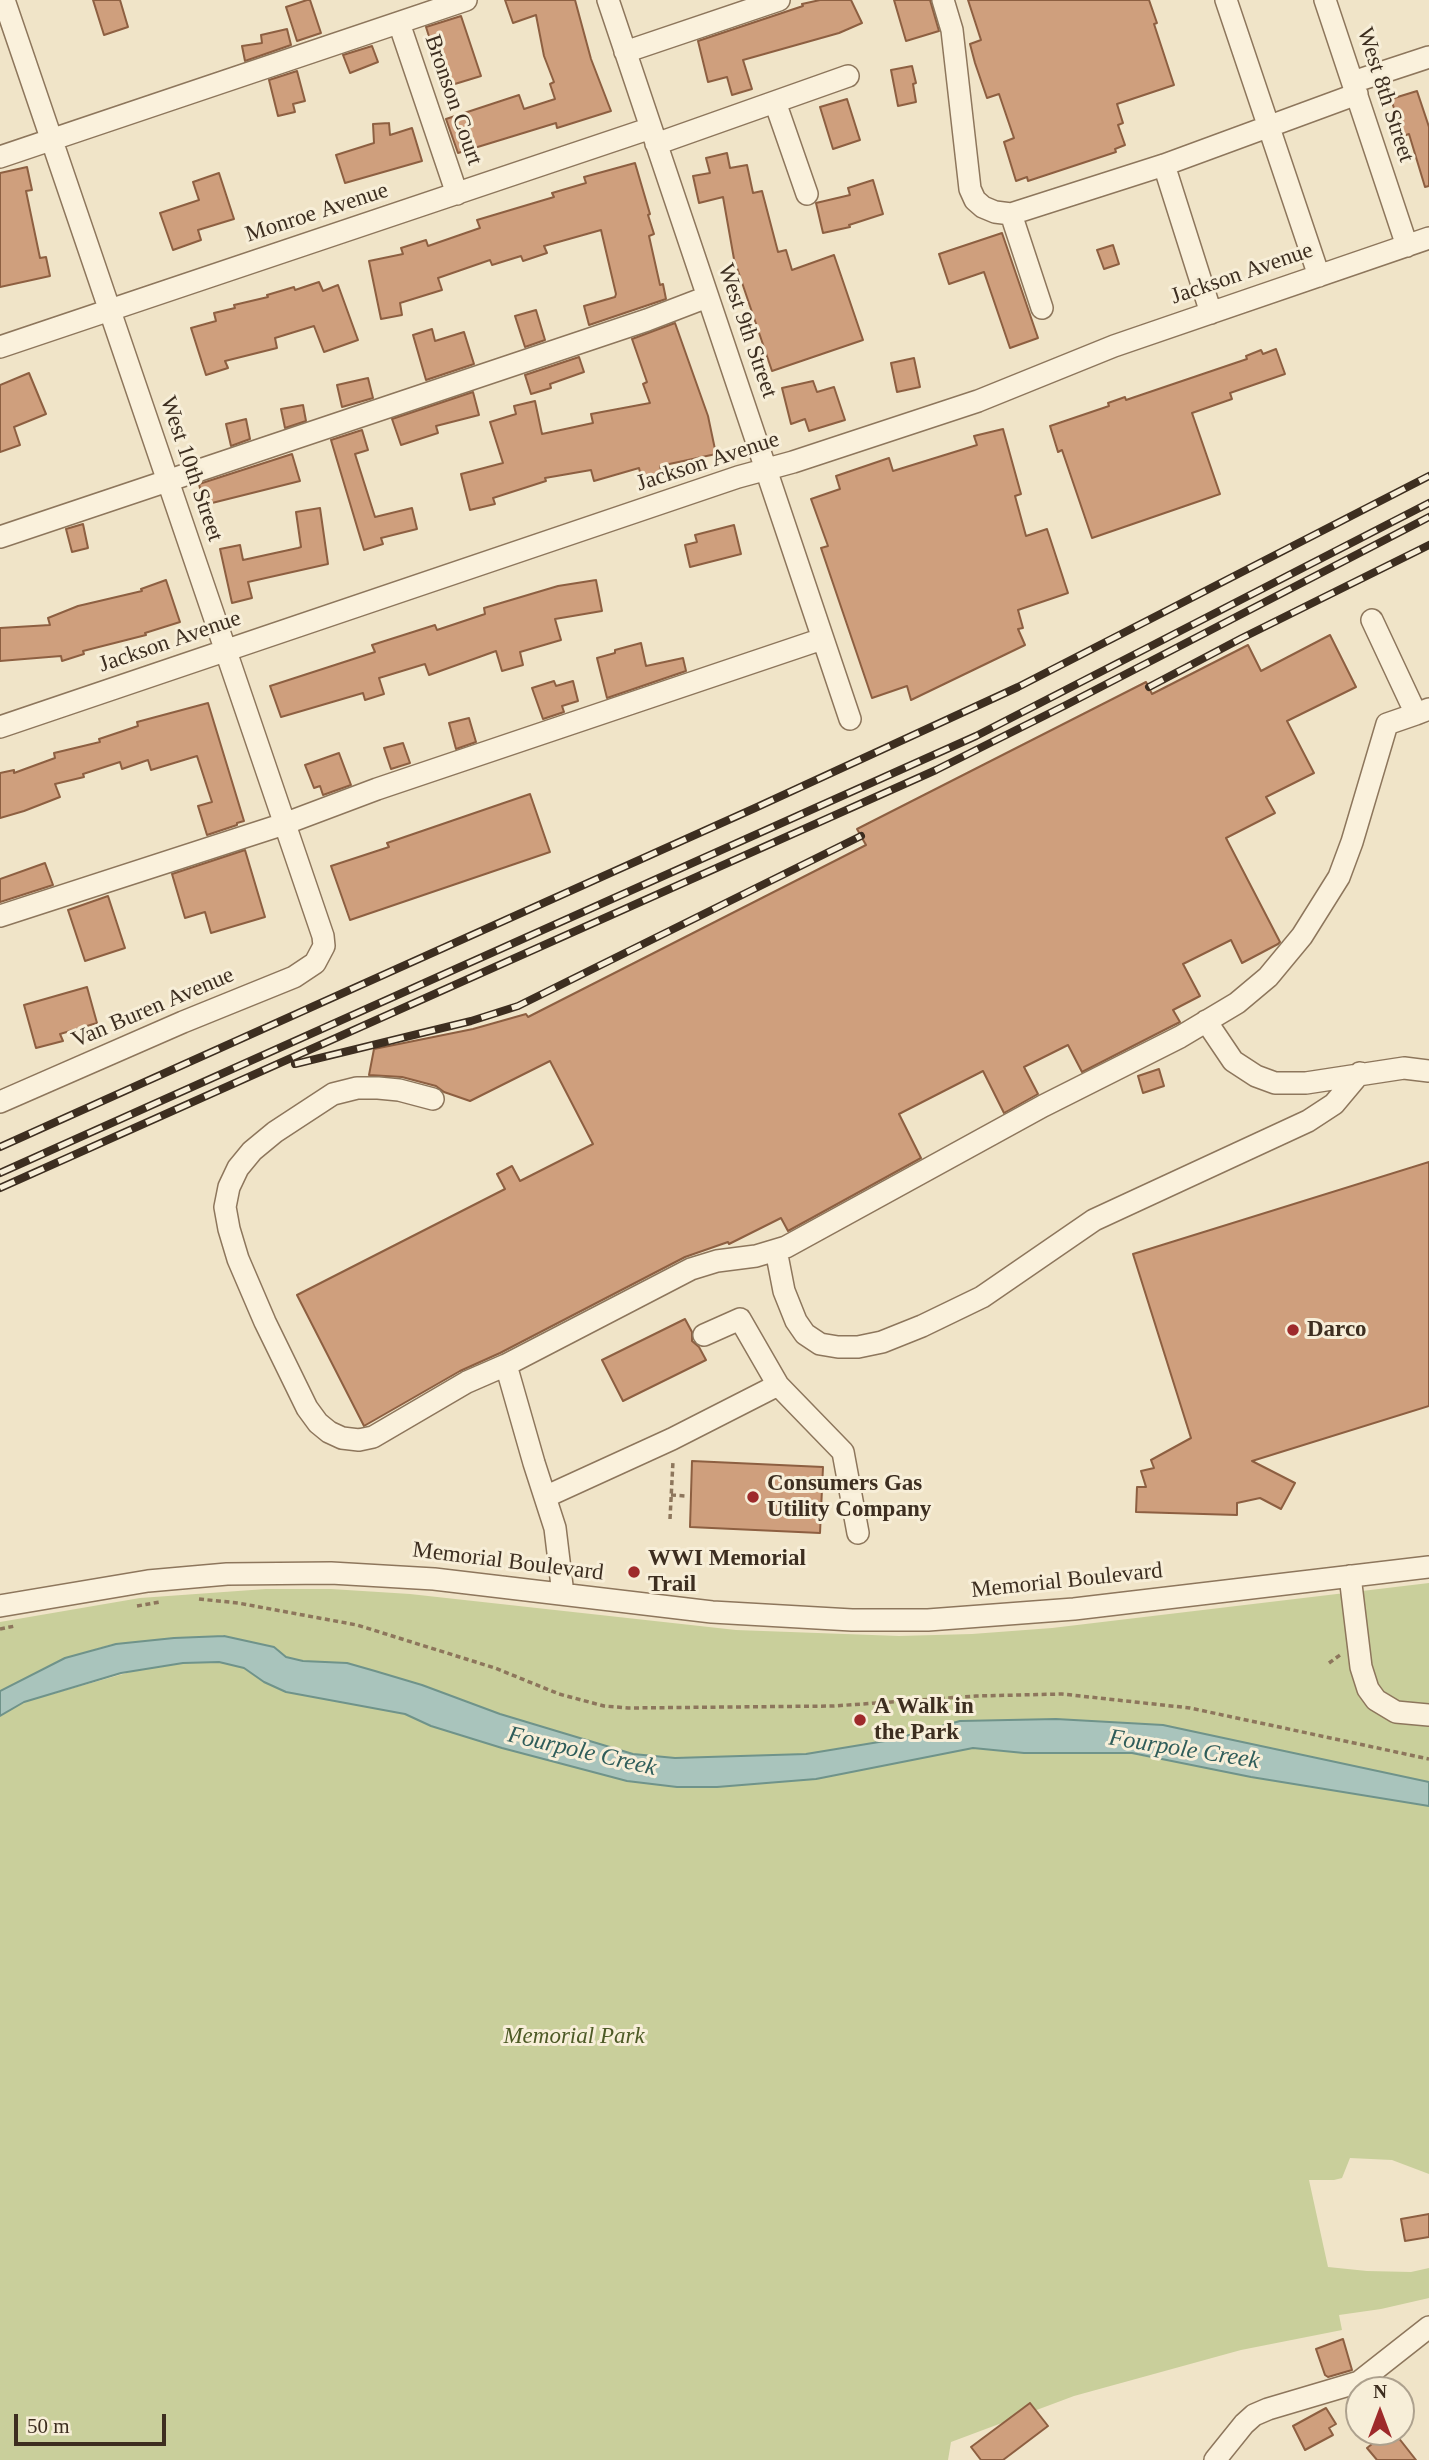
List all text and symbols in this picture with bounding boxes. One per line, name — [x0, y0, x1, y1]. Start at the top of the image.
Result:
street label: West 8th Street — [1350, 24, 1420, 166]
street label: Bronson Court — [418, 31, 488, 169]
street label: Monroe Avenue — [242, 177, 392, 249]
street label: Jackson Avenue — [1167, 237, 1317, 311]
street label: West 9th Street — [711, 260, 783, 402]
street label: West 10th Street — [153, 393, 229, 545]
street label: Jackson Avenue — [633, 426, 783, 498]
street label: Jackson Avenue — [95, 605, 245, 679]
street label: Van Buren Avenue — [68, 961, 238, 1055]
place label: Darco — [1307, 1316, 1367, 1344]
marker: Darco — [1285, 1322, 1301, 1338]
place label: Consumers Gas Utility Company — [767, 1470, 931, 1524]
marker: Consumers Gas Utility Company — [745, 1489, 761, 1505]
street label: Memorial Boulevard — [411, 1537, 605, 1587]
place label: WWI Memorial Trail — [648, 1545, 806, 1599]
street label: Memorial Boulevard — [970, 1557, 1164, 1605]
marker: WWI Memorial Trail — [626, 1564, 642, 1580]
place label: A Walk in the Park — [874, 1693, 974, 1747]
marker: A Walk in the Park — [852, 1712, 868, 1728]
water label: Fourpole Creek — [505, 1721, 659, 1783]
water label: Fourpole Creek — [1107, 1724, 1261, 1776]
park label: Memorial Park — [503, 2023, 645, 2051]
north arrow — [1345, 2376, 1415, 2446]
text: N — [1373, 2381, 1387, 2402]
scale bar — [18, 2400, 170, 2444]
text: 50 m — [27, 2414, 70, 2438]

